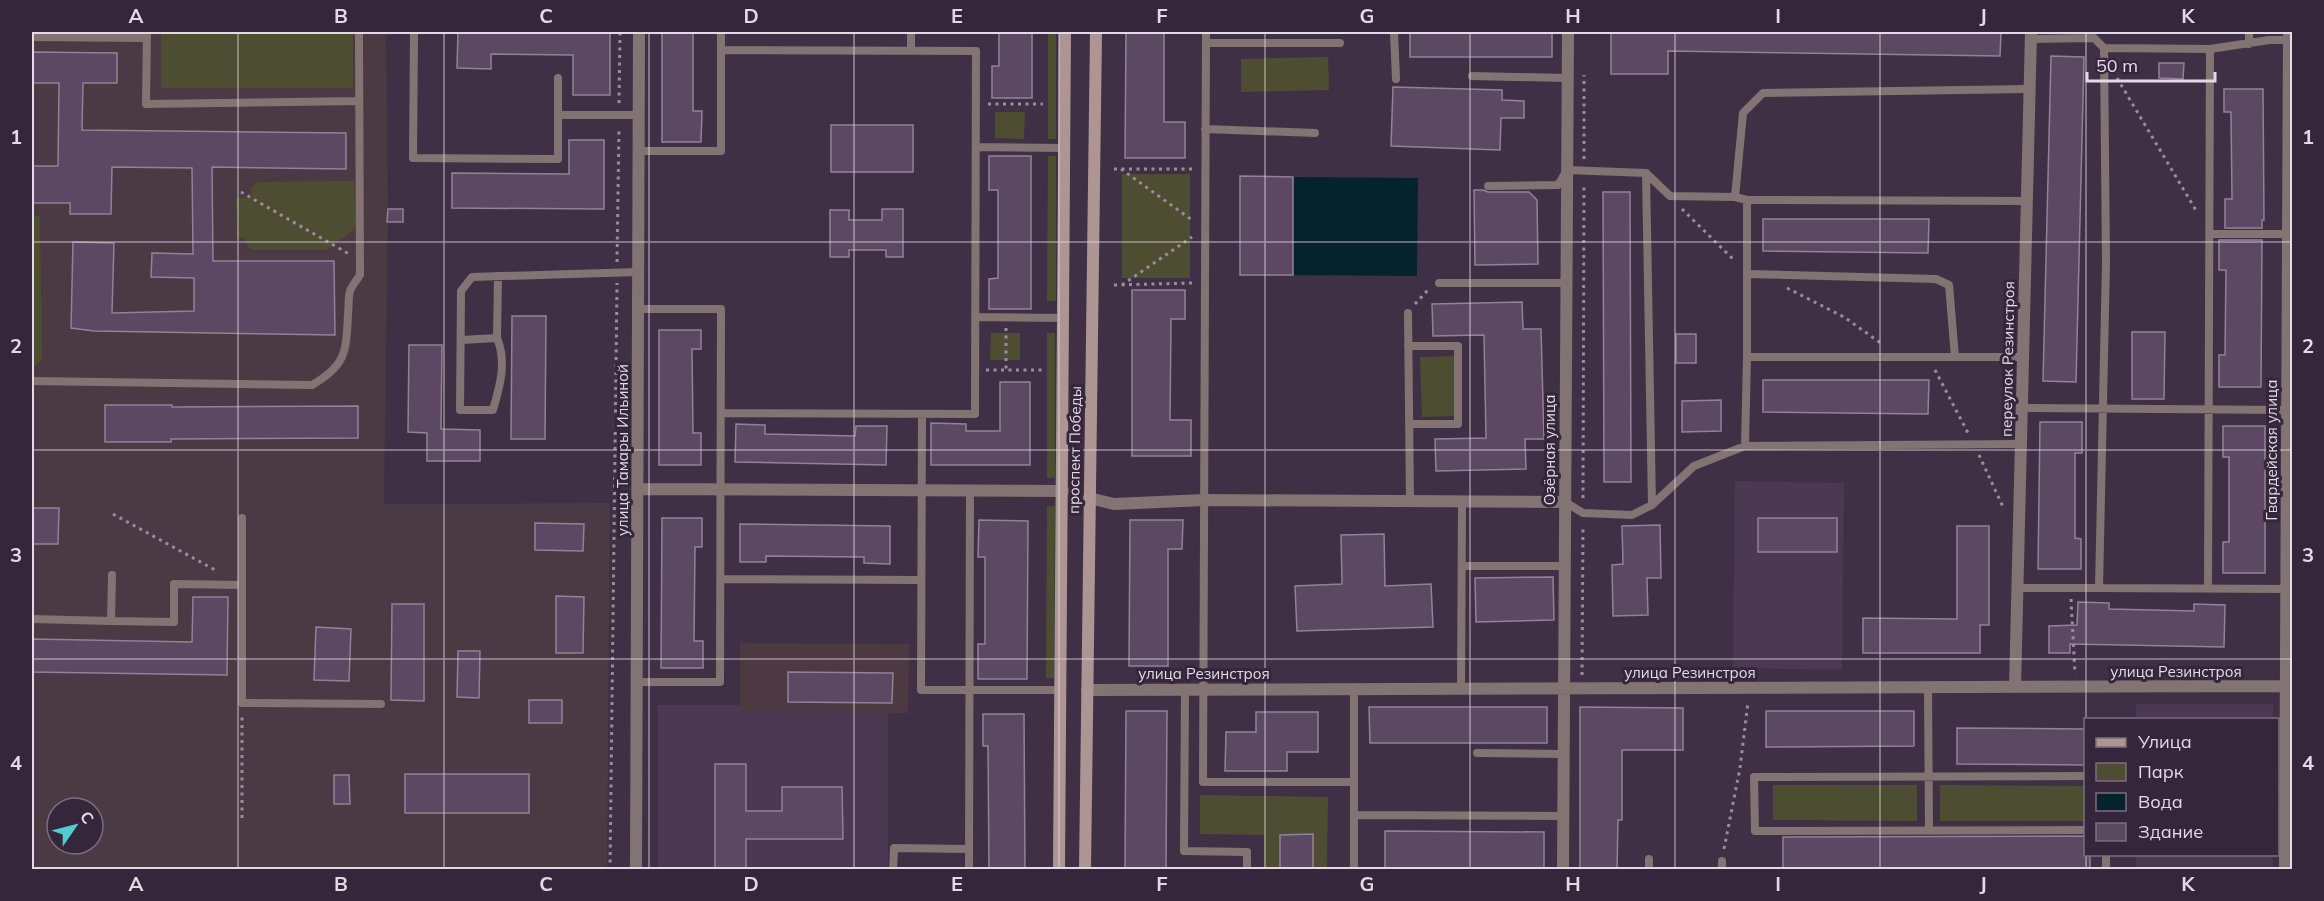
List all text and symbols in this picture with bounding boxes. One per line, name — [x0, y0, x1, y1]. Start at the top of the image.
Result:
text: A — [129, 3, 144, 28]
text: B — [334, 3, 348, 28]
text: C — [539, 3, 553, 28]
text: D — [743, 3, 759, 28]
text: E — [951, 3, 963, 28]
text: F — [1156, 3, 1168, 28]
text: G — [1360, 3, 1374, 28]
text: H — [1565, 3, 1581, 28]
text: I — [1775, 3, 1781, 28]
text: J — [1979, 3, 1987, 28]
text: K — [2181, 3, 2195, 28]
scale bar — [2087, 45, 2214, 83]
text: 50 m — [2096, 54, 2138, 77]
text: 1 — [10, 124, 22, 149]
text: 1 — [2302, 124, 2314, 149]
street label: переулок Резинстроя — [1997, 281, 2018, 437]
text: 2 — [10, 333, 22, 358]
text: 2 — [2302, 333, 2314, 358]
street label: улица Тамары Ильиной — [613, 364, 632, 536]
street label: Гвардейская улица — [2262, 380, 2281, 520]
street label: проспект Победы — [1064, 386, 1085, 514]
street label: Озёрная улица — [1540, 395, 1559, 505]
text: 3 — [10, 542, 22, 567]
text: 3 — [2302, 542, 2314, 567]
street label: улица Резинстроя — [2110, 662, 2242, 681]
street label: улица Резинстроя — [1624, 663, 1756, 682]
street label: улица Резинстроя — [1138, 664, 1270, 683]
legend — [2084, 718, 2279, 856]
text: Улица — [2137, 730, 2192, 753]
text: 4 — [10, 750, 22, 775]
text: 4 — [2302, 750, 2314, 775]
text: Парк — [2138, 760, 2184, 783]
text: Вода — [2138, 790, 2183, 813]
north arrow — [45, 796, 105, 856]
text: С — [76, 807, 99, 828]
text: Здание — [2138, 820, 2203, 843]
text: A — [129, 871, 144, 896]
text: B — [334, 871, 348, 896]
text: C — [539, 871, 553, 896]
text: D — [743, 871, 759, 896]
text: E — [951, 871, 963, 896]
text: F — [1156, 871, 1168, 896]
text: G — [1360, 871, 1374, 896]
text: H — [1565, 871, 1581, 896]
text: I — [1775, 871, 1781, 896]
text: J — [1979, 871, 1987, 896]
text: K — [2181, 871, 2195, 896]

